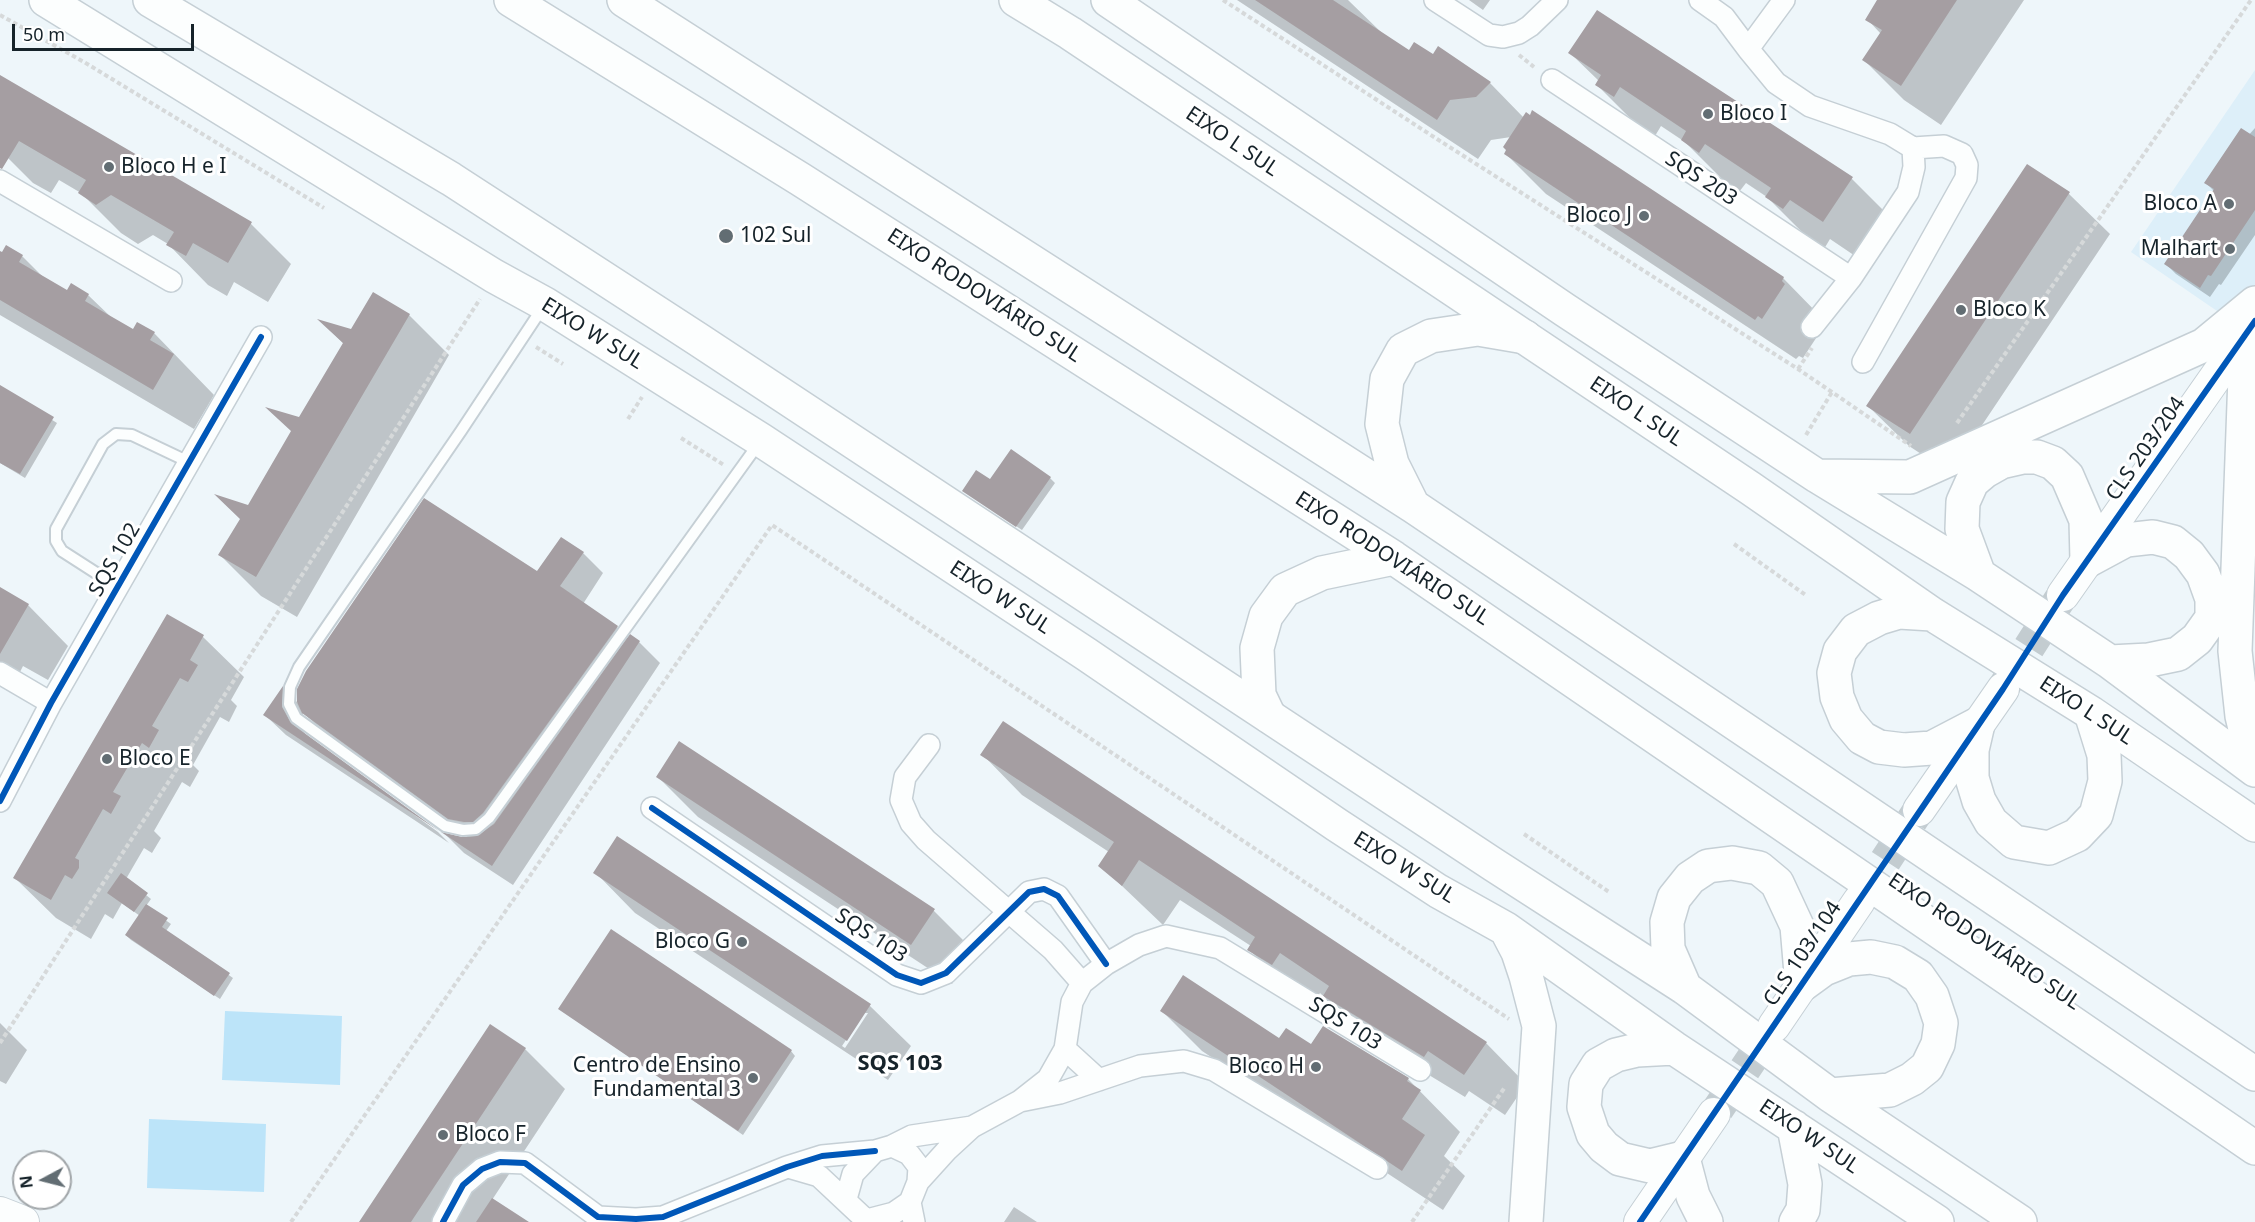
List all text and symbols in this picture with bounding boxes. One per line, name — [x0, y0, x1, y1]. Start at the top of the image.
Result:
scale bar — [15, 12, 196, 50]
text: 50 m — [23, 22, 65, 46]
place label: Bloco I — [1720, 101, 1787, 127]
street label: EIXO L SUL — [1181, 102, 1283, 182]
marker: Bloco I — [1701, 107, 1715, 121]
street label: SQS 203 — [1660, 146, 1742, 212]
place label: Bloco H e I — [121, 154, 226, 180]
marker: Bloco H e I — [102, 160, 116, 174]
place label: Bloco A — [2144, 191, 2217, 217]
marker: Bloco A — [2222, 197, 2236, 211]
place label: Bloco J — [1566, 203, 1632, 229]
marker: Bloco J — [1637, 209, 1651, 223]
place label: 102 Sul — [740, 223, 811, 249]
street label: EIXO RODOVIÁRIO SUL — [882, 224, 1086, 368]
marker: 102 Sul — [717, 227, 735, 245]
place label: Malhart — [2141, 236, 2218, 262]
marker: Malhart — [2223, 242, 2237, 256]
street label: EIXO W SUL — [536, 293, 648, 375]
place label: Bloco K — [1973, 297, 2046, 323]
marker: Bloco K — [1954, 303, 1968, 317]
street label: EIXO L SUL — [1585, 372, 1687, 452]
street label: CLS 203/204 — [2101, 392, 2191, 506]
street label: EIXO RODOVIÁRIO SUL — [1290, 487, 1494, 631]
street label: SQS 102 — [84, 519, 146, 601]
street label: EIXO W SUL — [945, 556, 1055, 640]
street label: EIXO L SUL — [2034, 671, 2138, 751]
place label: Bloco E — [119, 746, 191, 772]
marker: Bloco E — [100, 752, 114, 766]
street label: EIXO W SUL — [1348, 827, 1460, 909]
street label: EIXO RODOVIÁRIO SUL — [1883, 868, 2085, 1016]
street label: CLS 103/104 — [1759, 897, 1847, 1011]
street label: SQS 103 — [830, 903, 912, 969]
place label: Bloco G — [655, 929, 730, 955]
marker: Bloco G — [735, 935, 749, 949]
street label: SQS 103 — [1304, 992, 1386, 1056]
district label: SQS 103 — [857, 1051, 943, 1077]
place label: Centro de Ensino Fundamental 3 — [573, 1053, 741, 1103]
place label: Bloco H — [1228, 1054, 1304, 1080]
marker: Bloco H — [1309, 1060, 1323, 1074]
marker: Centro de Ensino Fundamental 3 — [746, 1071, 760, 1085]
street label: EIXO W SUL — [1754, 1094, 1864, 1180]
place label: Bloco F — [455, 1122, 526, 1148]
marker: Bloco F — [436, 1128, 450, 1142]
north arrow — [12, 1150, 72, 1210]
text: N — [14, 1174, 38, 1190]

